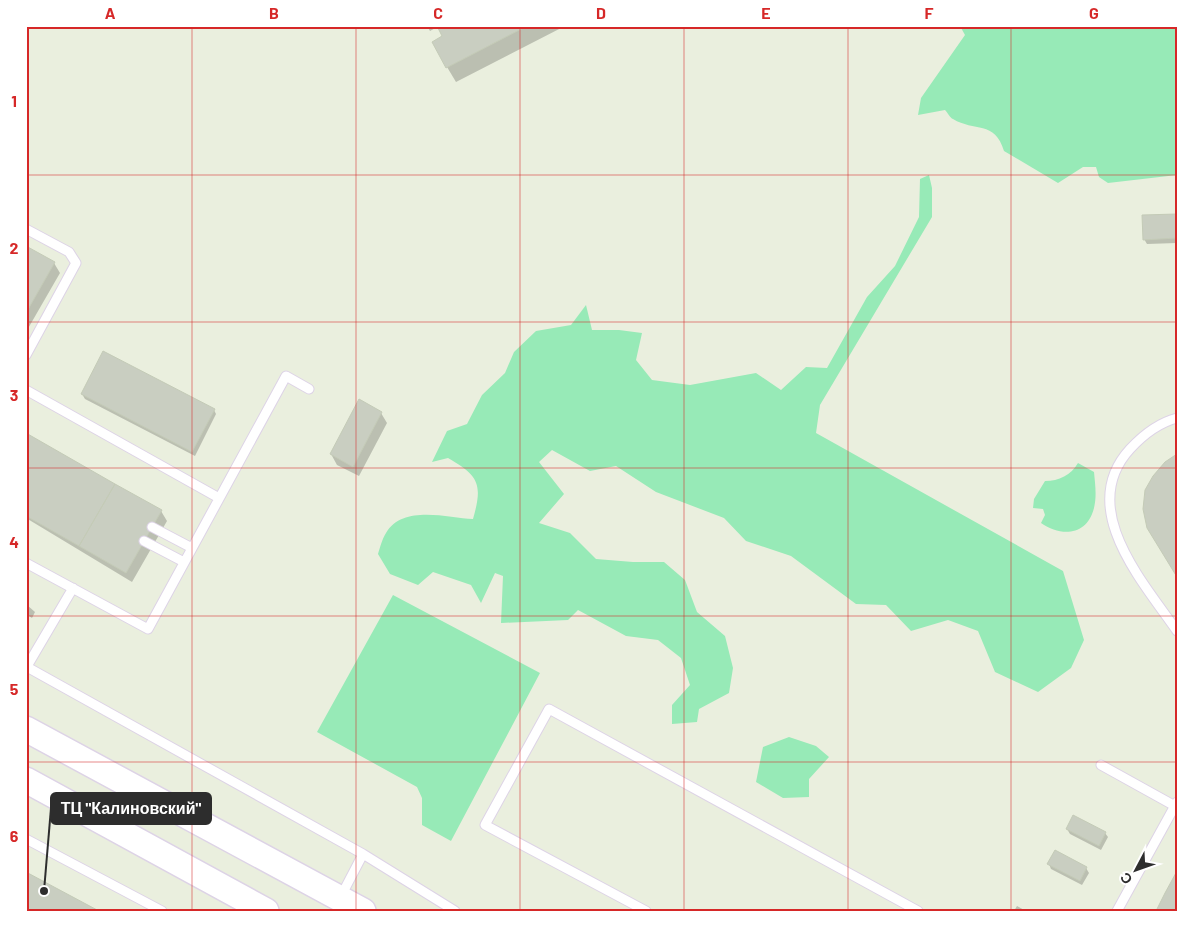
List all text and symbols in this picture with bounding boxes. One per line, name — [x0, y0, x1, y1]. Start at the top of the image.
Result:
text: A — [105, 3, 116, 22]
text: B — [269, 3, 279, 22]
text: C — [433, 3, 443, 22]
text: D — [596, 3, 606, 22]
text: E — [761, 3, 771, 22]
text: F — [925, 3, 934, 22]
text: G — [1089, 3, 1099, 22]
text: 1 — [11, 91, 17, 110]
text: 2 — [10, 238, 19, 257]
text: 3 — [10, 385, 18, 404]
text: 4 — [9, 532, 19, 551]
text: 5 — [10, 679, 19, 698]
callout: ТЦ "Калиновский" — [51, 793, 211, 824]
text: ТЦ "Калиновский" — [61, 798, 201, 817]
text: 6 — [10, 826, 19, 845]
north arrow — [1110, 844, 1160, 894]
text: С — [1116, 869, 1136, 888]

